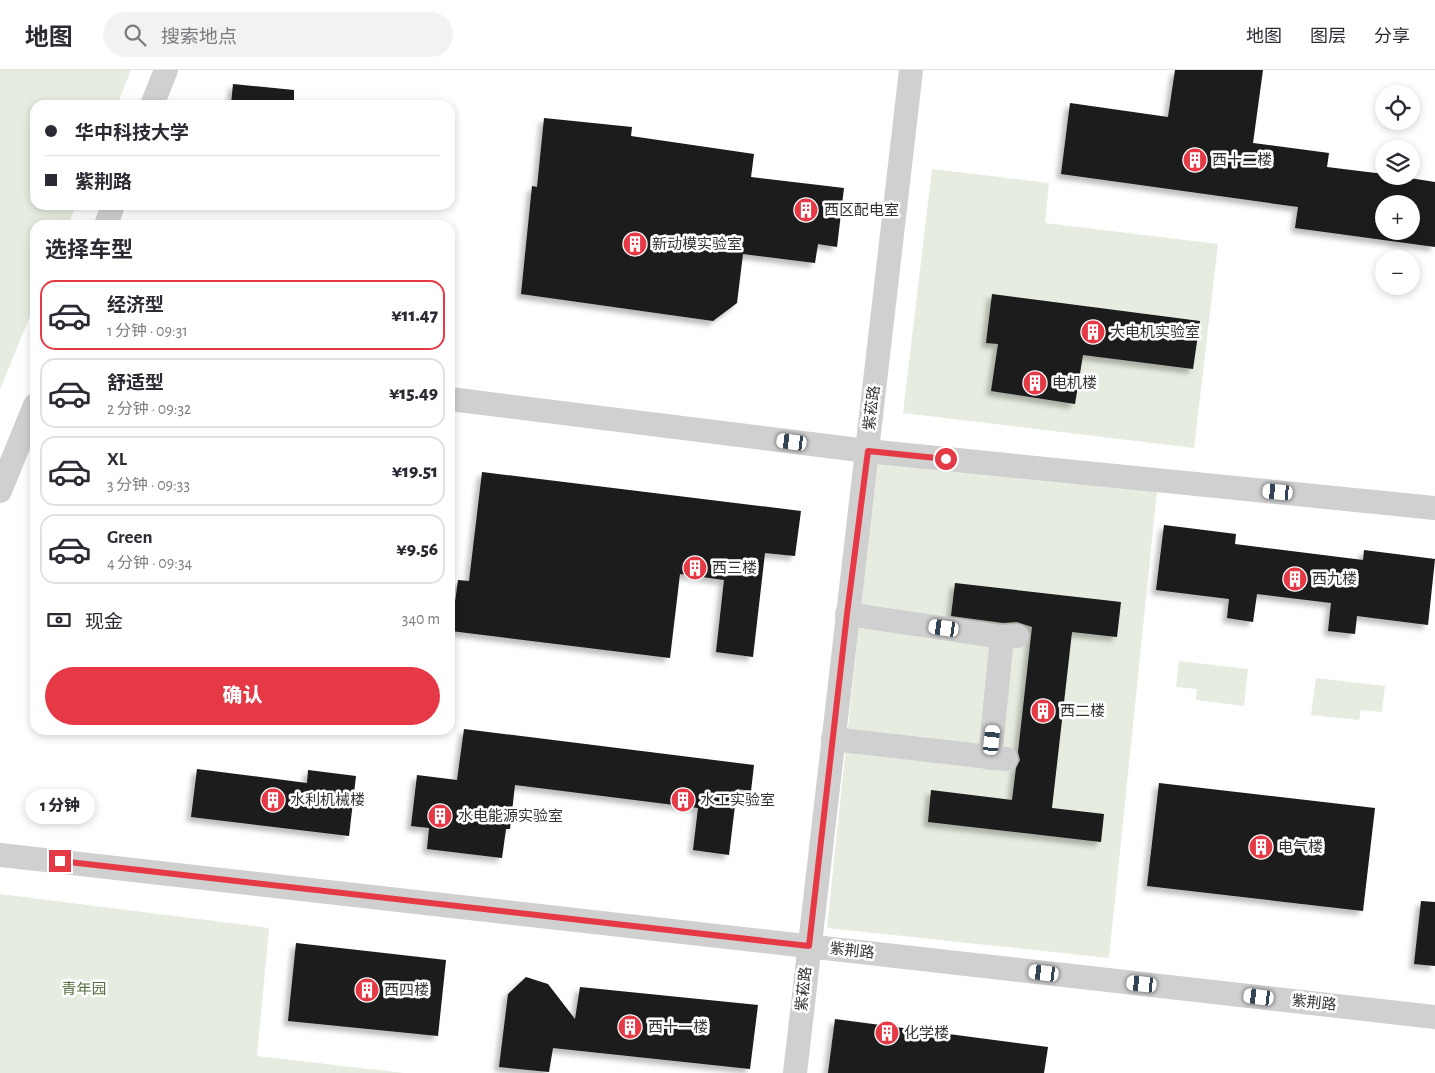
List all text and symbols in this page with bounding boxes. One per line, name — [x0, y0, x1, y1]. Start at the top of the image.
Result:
search box — [103, 12, 453, 57]
icon: search — [121, 21, 149, 49]
text: 地图 — [25, 26, 73, 50]
text: 搜索地点 — [161, 28, 237, 47]
text: 地图 — [1246, 28, 1282, 46]
text: 图层 — [1310, 28, 1346, 46]
text: 分享 — [1374, 28, 1410, 46]
map controls — [1375, 85, 1420, 295]
button: locate — [1375, 85, 1420, 130]
text: 华中科技大学 — [75, 124, 189, 143]
button: layers — [1375, 140, 1420, 185]
building icon: 西十二楼 — [1182, 147, 1208, 173]
place label: 西十二楼 — [1212, 152, 1272, 168]
text: 紫荆路 — [75, 173, 132, 192]
button: + — [1375, 195, 1420, 240]
building icon: 西区配电室 — [793, 197, 819, 223]
place label: 西区配电室 — [824, 202, 899, 218]
building icon: 新动模实验室 — [622, 231, 648, 257]
place label: 新动模实验室 — [652, 236, 742, 252]
text: 选择车型 — [45, 239, 133, 261]
button: − — [1375, 250, 1420, 295]
icon: car — [47, 293, 92, 338]
text: 经济型 — [107, 296, 164, 315]
text: ¥11.47 — [391, 306, 438, 325]
building icon: 大电机实验室 — [1080, 319, 1106, 345]
text: 1 分钟 · 09:31 — [107, 323, 188, 339]
place label: 大电机实验室 — [1110, 324, 1200, 340]
building icon: 电机楼 — [1022, 370, 1048, 396]
icon: car — [47, 371, 92, 416]
text: 舒适型 — [107, 374, 164, 393]
place label: 电机楼 — [1052, 375, 1097, 391]
text: ¥15.49 — [389, 384, 438, 403]
street label: 紫菘路 — [861, 385, 882, 431]
text: 2 分钟 · 09:32 — [107, 401, 191, 417]
car — [776, 433, 807, 451]
route start — [935, 448, 957, 470]
icon: car — [47, 449, 92, 494]
text: XL — [107, 450, 127, 469]
text: ¥19.51 — [392, 462, 438, 481]
text: 3 分钟 · 09:33 — [107, 477, 190, 493]
car — [1262, 483, 1293, 501]
icon: car — [47, 527, 92, 572]
text: Green — [107, 528, 153, 547]
text: ¥9.56 — [396, 540, 438, 559]
text: 4 分钟 · 09:34 — [107, 555, 192, 571]
building icon: 西三楼 — [682, 555, 708, 581]
place label: 西三楼 — [712, 560, 757, 576]
building icon: 西九楼 — [1282, 566, 1308, 592]
place label: 西九楼 — [1312, 571, 1357, 587]
icon: cash — [45, 606, 73, 634]
text: 340 m — [402, 611, 440, 627]
text: 现金 — [85, 613, 123, 632]
car — [928, 618, 959, 638]
button: 确认 — [45, 667, 440, 725]
building icon: 西二楼 — [1030, 698, 1056, 724]
place label: 西二楼 — [1060, 703, 1105, 719]
car — [982, 724, 1001, 756]
building icon: 水利机械楼 — [260, 787, 286, 813]
building icon: 水工实验室 — [670, 787, 696, 813]
callout: 1 分钟 — [25, 788, 95, 824]
place label: 水利机械楼 — [290, 792, 365, 808]
place label: 水工实验室 — [700, 792, 775, 808]
text: 1 分钟 — [40, 798, 80, 814]
building icon: 水电能源实验室 — [427, 803, 453, 829]
place label: 水电能源实验室 — [458, 807, 563, 824]
building icon: 电气楼 — [1248, 834, 1274, 860]
place label: 电气楼 — [1278, 839, 1323, 855]
route end — [49, 850, 71, 872]
street label: 紫荆路 — [829, 940, 875, 961]
car — [1028, 964, 1059, 982]
street label: 紫菘路 — [793, 966, 814, 1012]
car — [1126, 975, 1157, 993]
building icon: 西四楼 — [354, 977, 380, 1003]
park label: 青年园 — [61, 981, 107, 997]
place label: 西四楼 — [384, 982, 429, 998]
car — [1243, 988, 1274, 1006]
street label: 紫荆路 — [1291, 992, 1337, 1013]
building icon: 西十一楼 — [617, 1014, 643, 1040]
place label: 西十一楼 — [648, 1019, 708, 1035]
building icon: 化学楼 — [874, 1020, 900, 1046]
place label: 化学楼 — [904, 1024, 949, 1041]

